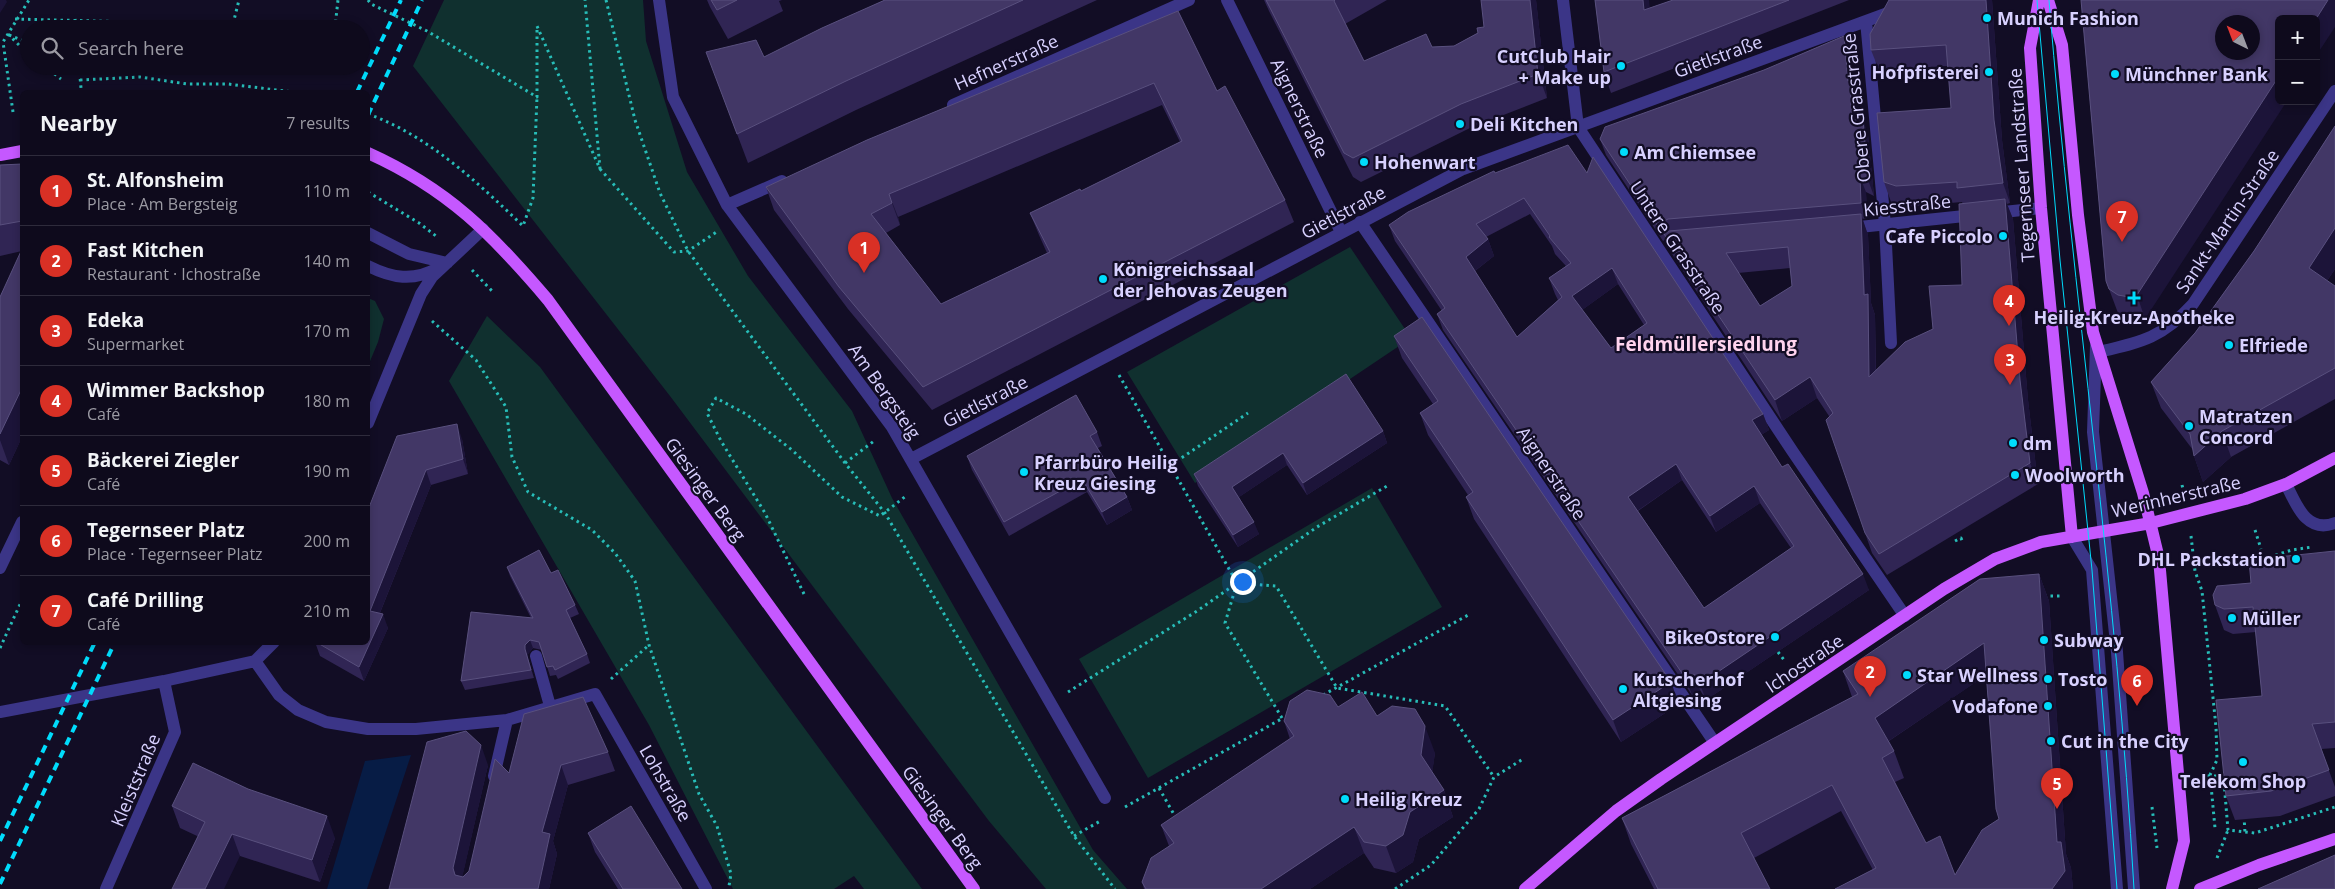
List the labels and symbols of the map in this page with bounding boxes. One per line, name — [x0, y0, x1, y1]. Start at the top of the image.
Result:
place label: Munich Fashion — [1997, 6, 2139, 30]
marker: Munich Fashion — [1981, 12, 1993, 24]
north arrow — [2215, 15, 2260, 60]
street label: Hefnerstraße — [950, 28, 1062, 96]
street label: Gietlstraße — [1670, 29, 1766, 83]
street label: Obere Grasstraße — [1836, 32, 1876, 184]
place label: CutClub Hair + Make up — [1497, 44, 1611, 89]
street label: Aignerstraße — [1266, 54, 1334, 162]
marker: CutClub Hair + Make up — [1615, 60, 1627, 72]
place label: Hofpfisterei — [1872, 60, 1979, 84]
place label: Münchner Bank — [2125, 62, 2269, 86]
marker: Hofpfisterei — [1983, 66, 1995, 78]
street label: Tegernseer Landstraße — [2002, 67, 2040, 263]
marker: Münchner Bank — [2109, 68, 2121, 80]
place label: Deli Kitchen — [1470, 112, 1578, 136]
marker: Deli Kitchen — [1454, 118, 1466, 130]
place label: Am Chiemsee — [1634, 140, 1756, 164]
street label: Sankt-Martin-Straße — [2170, 144, 2284, 298]
marker: Am Chiemsee — [1618, 146, 1630, 158]
place label: Hohenwart — [1374, 150, 1476, 174]
marker: Hohenwart — [1358, 156, 1370, 168]
street label: Untere Grasstraße — [1625, 176, 1731, 318]
street label: Gietlstraße — [1297, 180, 1389, 244]
street label: Kiesstraße — [1862, 188, 1952, 222]
pin: 7 — [2106, 201, 2138, 242]
place label: Cafe Piccolo — [1885, 224, 1993, 248]
marker: Cafe Piccolo — [1997, 230, 2009, 242]
pin: 1 — [848, 232, 880, 273]
place label: Königreichssaal der Jehovas Zeugen — [1113, 257, 1288, 302]
marker: Königreichssaal der Jehovas Zeugen — [1097, 273, 1109, 285]
pin: 4 — [1993, 285, 2025, 326]
marker: Heilig-Kreuz-Apotheke — [2128, 292, 2140, 304]
place label: Heilig-Kreuz-Apotheke — [2033, 305, 2235, 329]
district label: Feldmüllersiedlung — [1615, 331, 1797, 357]
place label: Elfriede — [2239, 333, 2308, 357]
street label: Am Bergsteig — [843, 339, 927, 444]
marker: Elfriede — [2223, 339, 2235, 351]
pin: 3 — [1994, 344, 2026, 385]
street label: Gietlstraße — [938, 369, 1032, 433]
place label: Matratzen Concord — [2199, 404, 2293, 449]
marker: Matratzen Concord — [2183, 420, 2195, 432]
street label: Aignerstraße — [1512, 422, 1592, 524]
place label: dm — [2023, 431, 2052, 455]
street label: Giesinger Berg — [660, 432, 752, 546]
marker: dm — [2007, 437, 2019, 449]
place label: Pfarrbüro Heilig Kreuz Giesing — [1034, 450, 1178, 495]
place label: Woolworth — [2025, 463, 2125, 487]
marker: Pfarrbüro Heilig Kreuz Giesing — [1018, 466, 1030, 478]
marker: Woolworth — [2009, 469, 2021, 481]
street label: Werinherstraße — [2109, 469, 2243, 523]
place label: DHL Packstation — [2138, 547, 2286, 571]
marker: DHL Packstation — [2290, 553, 2302, 565]
your location — [1230, 569, 1256, 595]
place label: Müller — [2242, 606, 2301, 630]
marker: Müller — [2226, 612, 2238, 624]
place label: BikeOstore — [1665, 625, 1765, 649]
street label: Ichostraße — [1760, 628, 1848, 698]
place label: Subway — [2054, 628, 2124, 652]
marker: BikeOstore — [1769, 631, 1781, 643]
marker: Subway — [2038, 634, 2050, 646]
pin: 2 — [1854, 656, 1886, 697]
place label: Star Wellness — [1917, 663, 2038, 687]
pin: 6 — [2121, 665, 2153, 706]
place label: Kutscherhof Altgiesing — [1633, 667, 1744, 712]
place label: Tosto — [2058, 667, 2107, 691]
marker: Star Wellness — [1901, 669, 1913, 681]
marker: Tosto — [2042, 673, 2054, 685]
marker: Kutscherhof Altgiesing — [1617, 683, 1629, 695]
place label: Vodafone — [1952, 694, 2038, 718]
marker: Vodafone — [2042, 700, 2054, 712]
place label: Cut in the City — [2061, 729, 2190, 753]
street label: Kleiststraße — [105, 730, 165, 830]
marker: Cut in the City — [2045, 735, 2057, 747]
street label: Lohstraße — [634, 740, 698, 826]
marker: Telekom Shop — [2237, 756, 2249, 768]
street label: Giesinger Berg — [897, 760, 989, 874]
pin: 5 — [2041, 768, 2073, 809]
place label: Telekom Shop — [2180, 769, 2306, 793]
place label: Heilig Kreuz — [1355, 787, 1462, 811]
marker: Heilig Kreuz — [1339, 793, 1351, 805]

